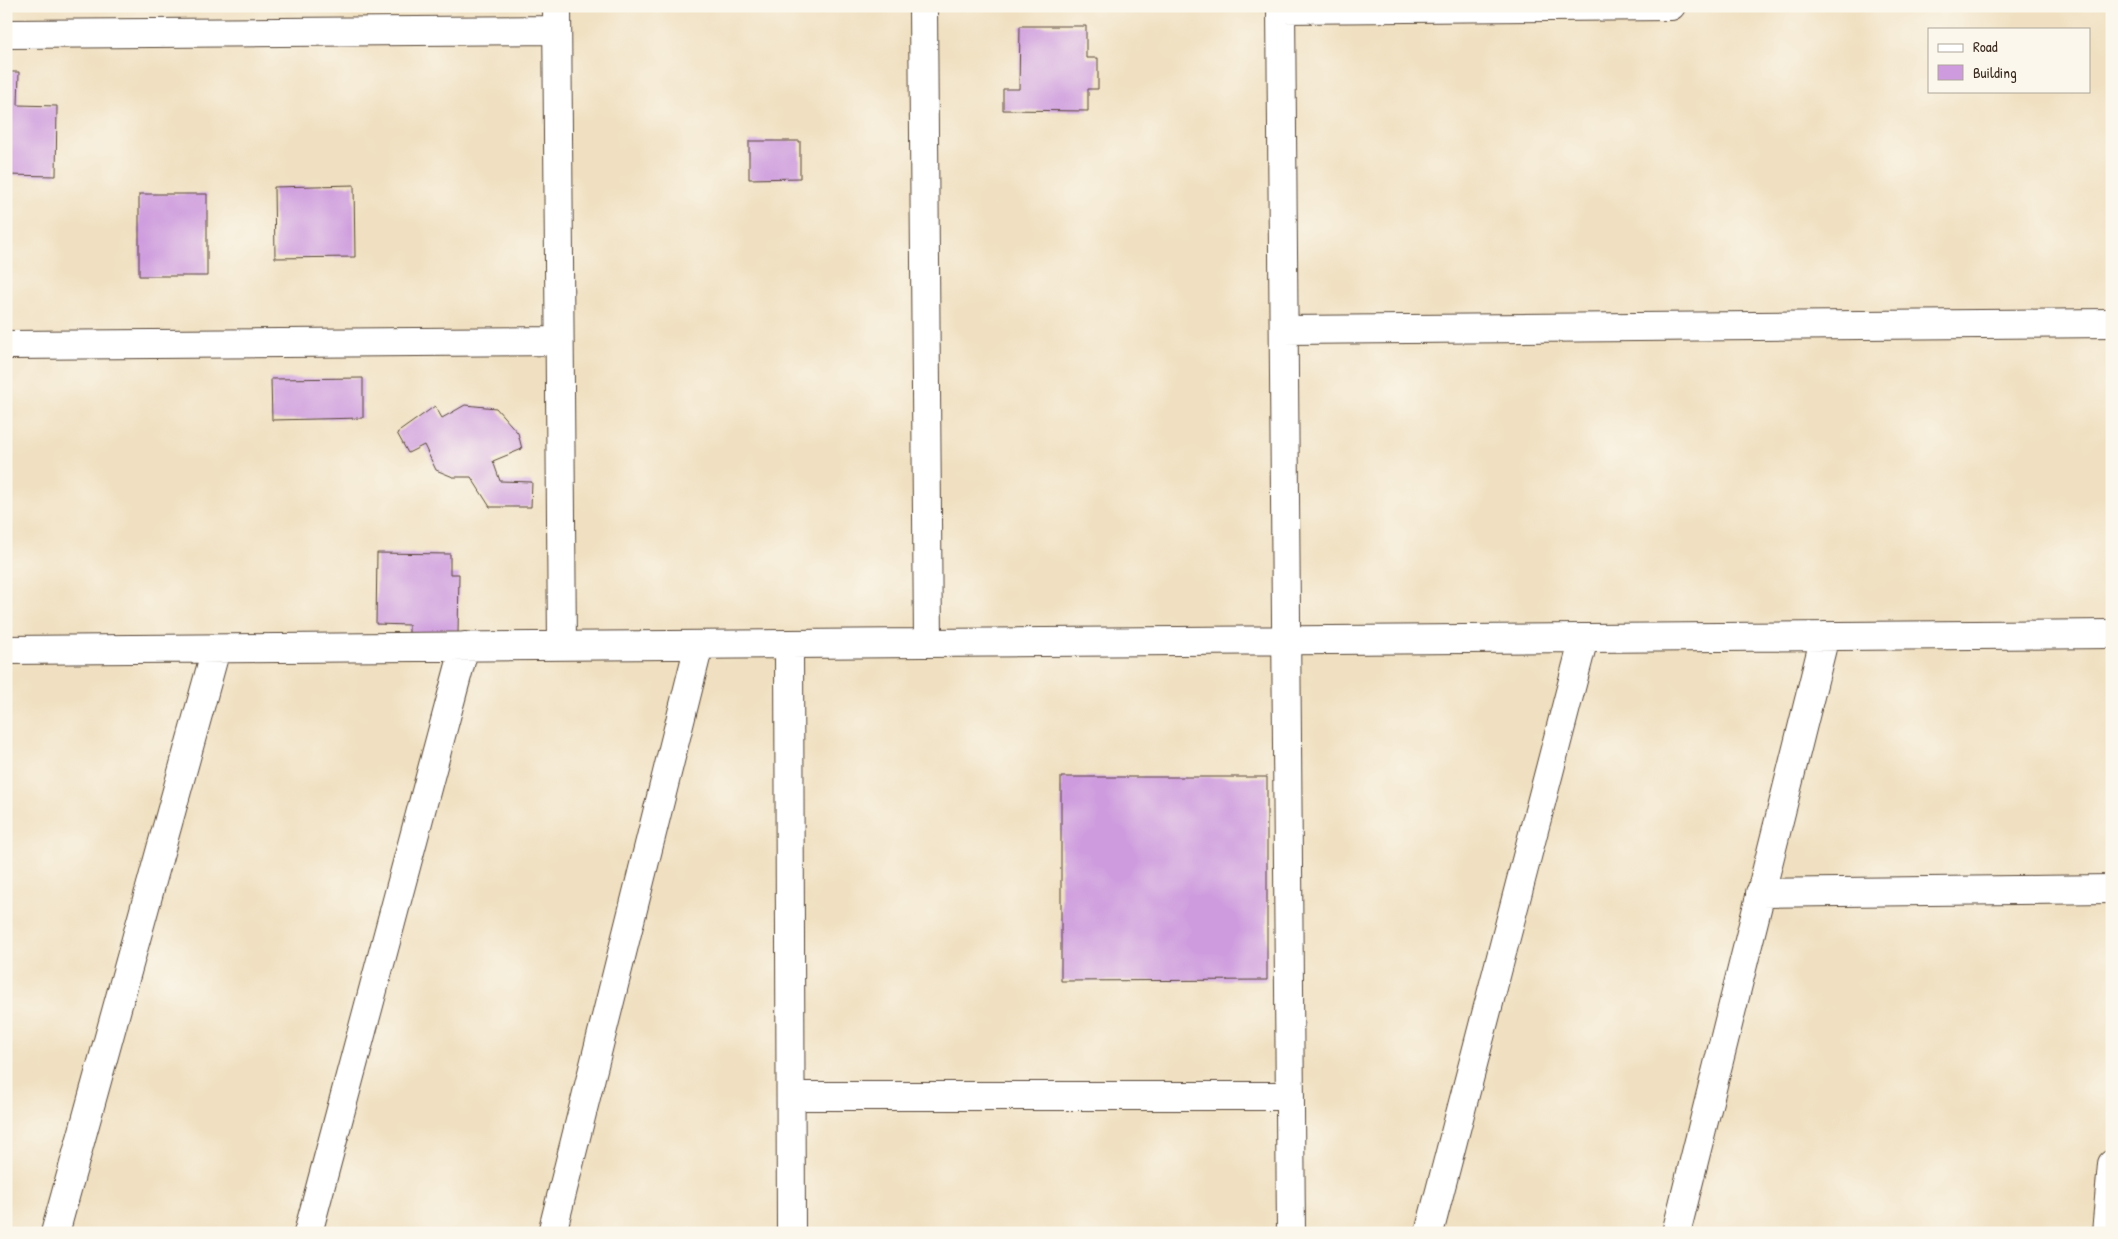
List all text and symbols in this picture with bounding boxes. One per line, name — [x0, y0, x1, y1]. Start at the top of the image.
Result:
legend — [1928, 28, 2090, 92]
text: Road — [1973, 36, 1998, 57]
text: Building — [1973, 62, 2017, 83]

